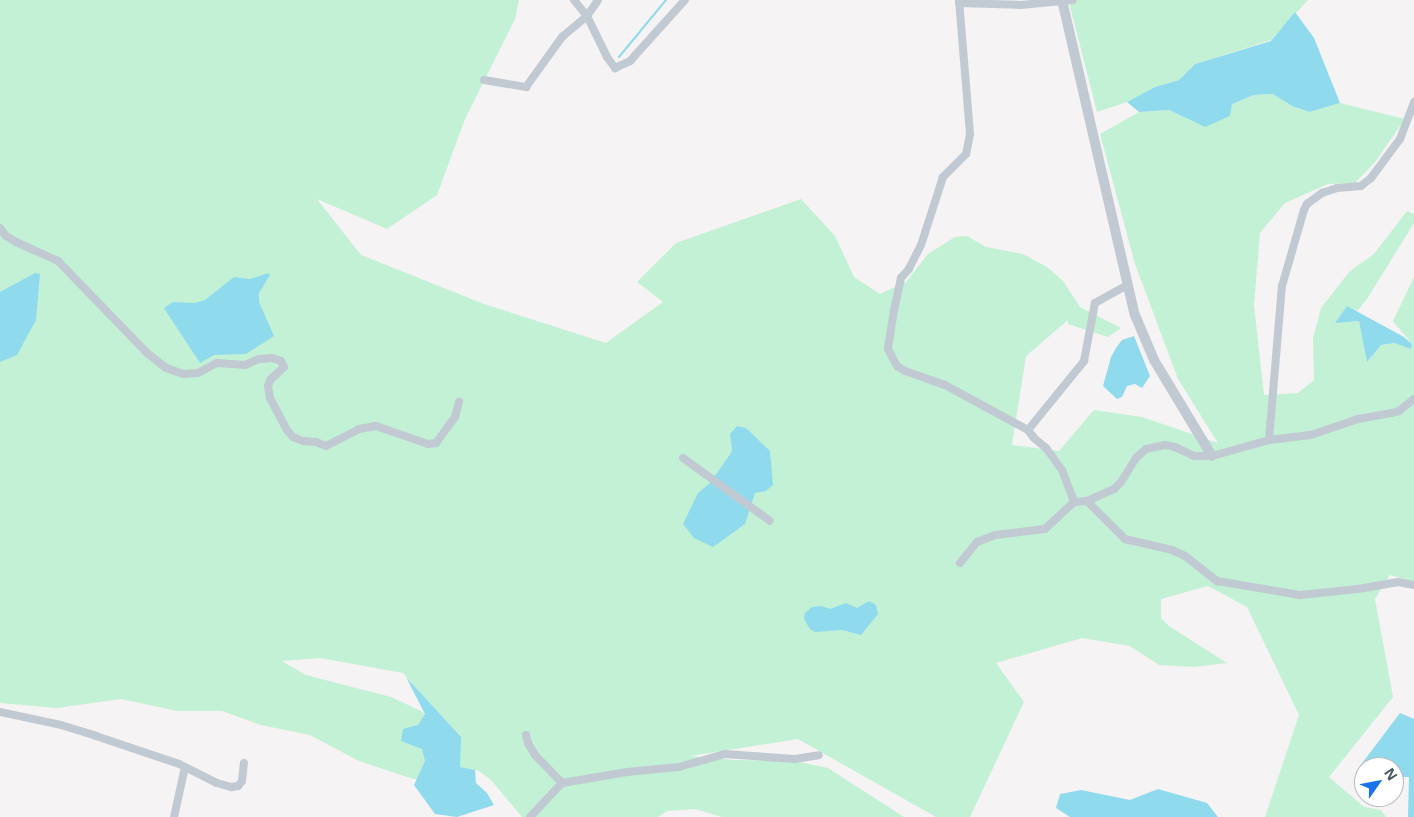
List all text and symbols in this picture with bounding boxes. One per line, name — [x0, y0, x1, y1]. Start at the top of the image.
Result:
north arrow — [1354, 757, 1404, 807]
text: N — [1380, 764, 1402, 784]

